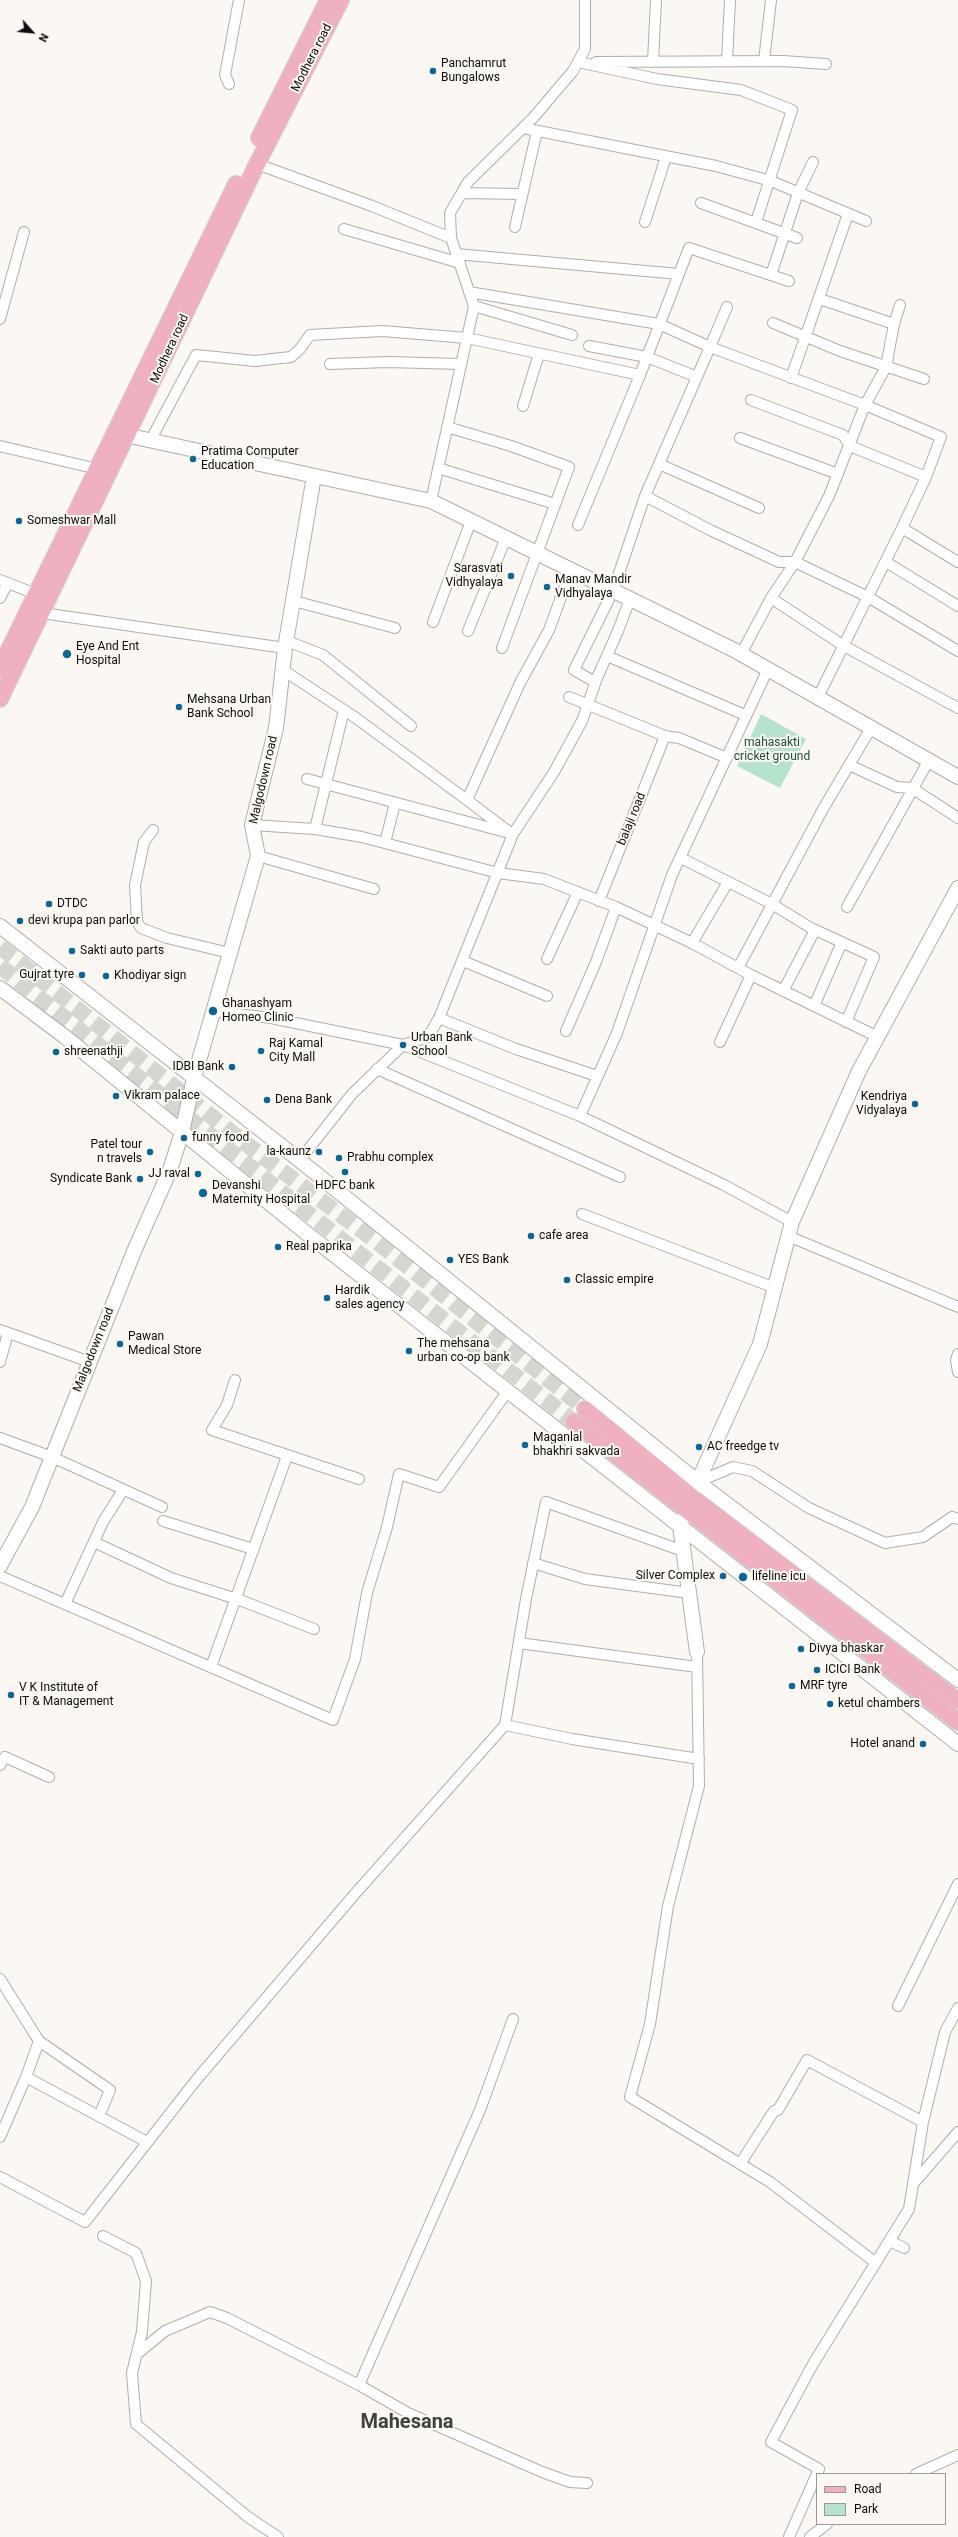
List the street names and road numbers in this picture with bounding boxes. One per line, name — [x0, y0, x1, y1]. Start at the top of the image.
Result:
street label: Modhera road — [289, 22, 335, 94]
street label: Modhera road — [148, 312, 192, 386]
street label: Malgodown road — [247, 735, 281, 825]
street label: balaji road — [615, 791, 649, 847]
street label: Malgodown road — [70, 1306, 118, 1394]

